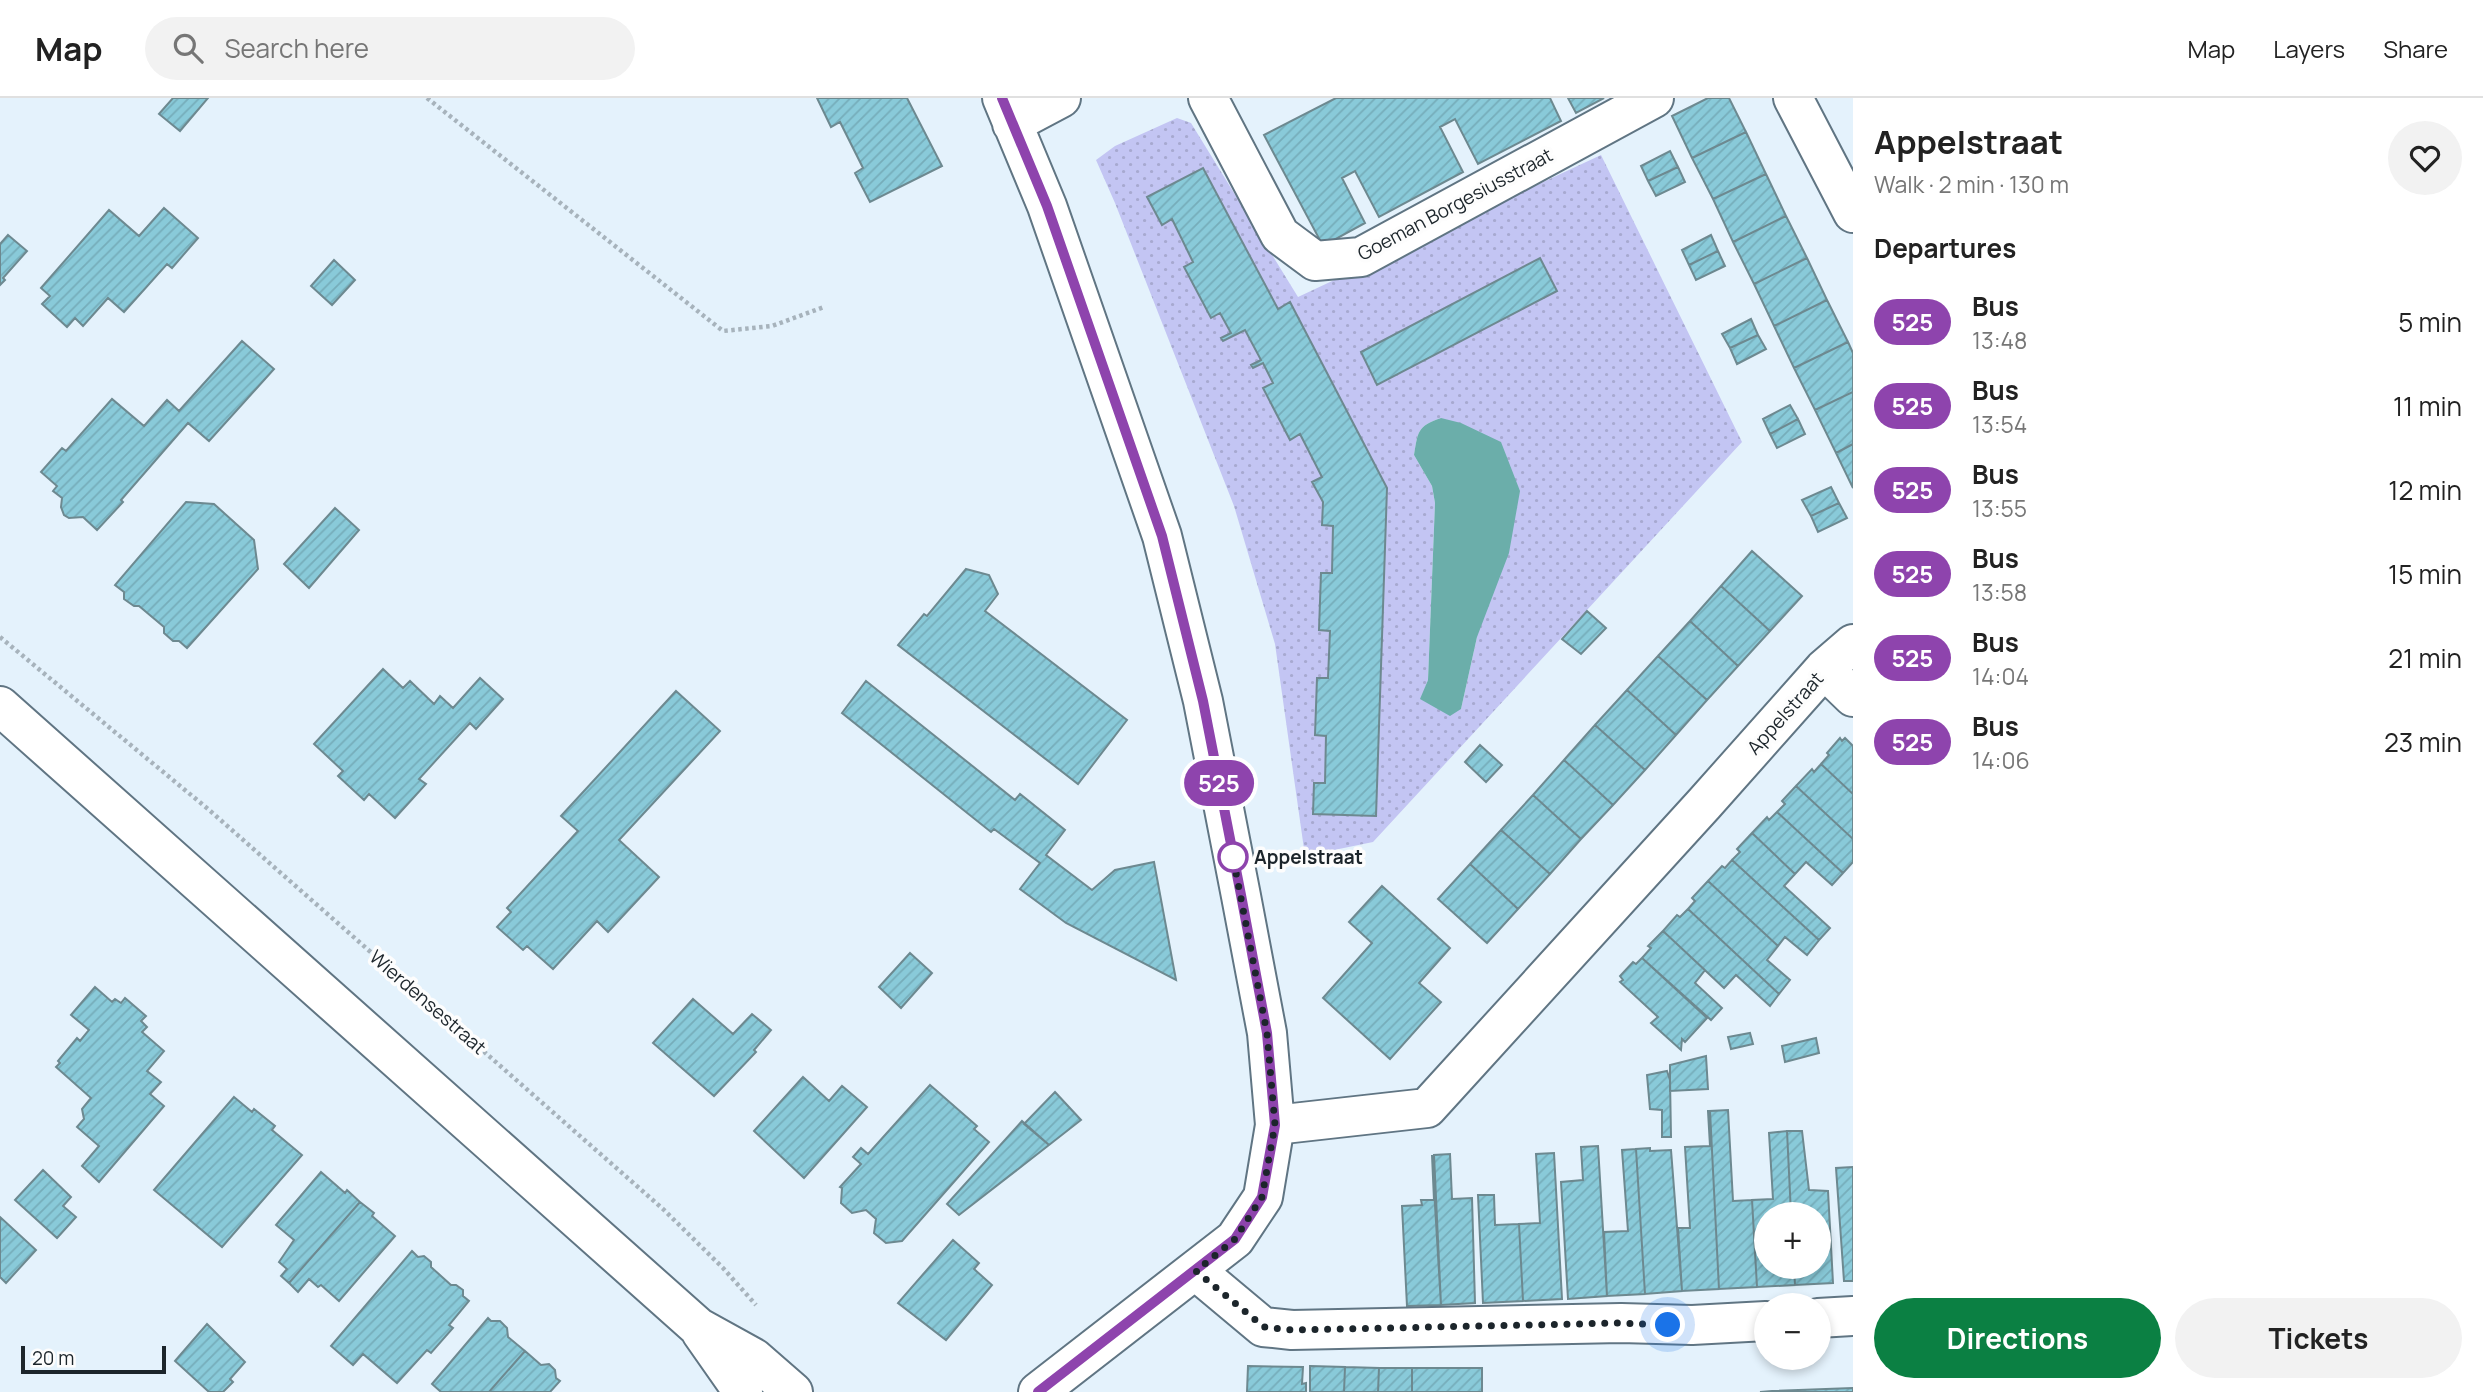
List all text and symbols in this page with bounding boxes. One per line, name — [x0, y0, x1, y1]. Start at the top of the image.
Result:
search box — [145, 17, 635, 80]
text: Map — [35, 26, 103, 71]
icon: search — [169, 29, 207, 67]
text: Search here — [225, 30, 369, 66]
text: Map — [2188, 32, 2235, 65]
text: Layers — [2273, 32, 2345, 65]
text: Share — [2383, 32, 2448, 65]
text: Appelstraat — [1874, 119, 2063, 164]
button: heart — [2388, 121, 2462, 195]
street label: Goeman Borgesiusstraat — [1353, 141, 1557, 267]
text: Walk · 2 min · 130 m — [1874, 168, 2069, 200]
text: Departures — [1874, 230, 2016, 266]
text: Bus — [1972, 288, 2019, 324]
text: 5 min — [2398, 304, 2462, 340]
text: 525 — [1892, 305, 1933, 338]
text: 13:48 — [1972, 324, 2027, 356]
text: Bus — [1972, 372, 2019, 408]
text: 11 min — [2393, 388, 2462, 424]
text: 525 — [1892, 389, 1933, 422]
text: 13:54 — [1972, 408, 2027, 440]
text: Bus — [1972, 456, 2019, 492]
text: 12 min — [2388, 472, 2462, 508]
text: 525 — [1892, 473, 1933, 506]
text: 13:55 — [1972, 492, 2027, 524]
text: Bus — [1972, 540, 2019, 576]
text: 15 min — [2388, 556, 2462, 592]
text: 525 — [1892, 557, 1933, 590]
text: 13:58 — [1972, 576, 2027, 608]
text: Bus — [1972, 624, 2019, 660]
text: 21 min — [2388, 640, 2462, 676]
text: 525 — [1892, 641, 1933, 674]
text: 14:04 — [1972, 660, 2029, 692]
street label: Appelstraat — [1741, 666, 1829, 760]
text: Bus — [1972, 708, 2019, 744]
text: 23 min — [2384, 724, 2462, 760]
text: 525 — [1892, 725, 1933, 758]
text: 14:06 — [1972, 744, 2030, 776]
line badge: 525 — [1179, 760, 1259, 806]
text: 525 — [1198, 766, 1240, 799]
marker: Appelstraat — [1218, 842, 1248, 872]
place label: Appelstraat — [1254, 844, 1363, 870]
street label: Wierdensestraat — [364, 944, 492, 1060]
map controls — [1754, 1202, 1831, 1370]
button: + — [1754, 1202, 1831, 1279]
button: − — [1754, 1293, 1831, 1370]
button: Directions — [1874, 1298, 2161, 1378]
button: Tickets — [2175, 1298, 2462, 1378]
your location — [1650, 1307, 1685, 1342]
scale bar — [21, 1343, 166, 1375]
text: 20 m — [32, 1345, 74, 1371]

